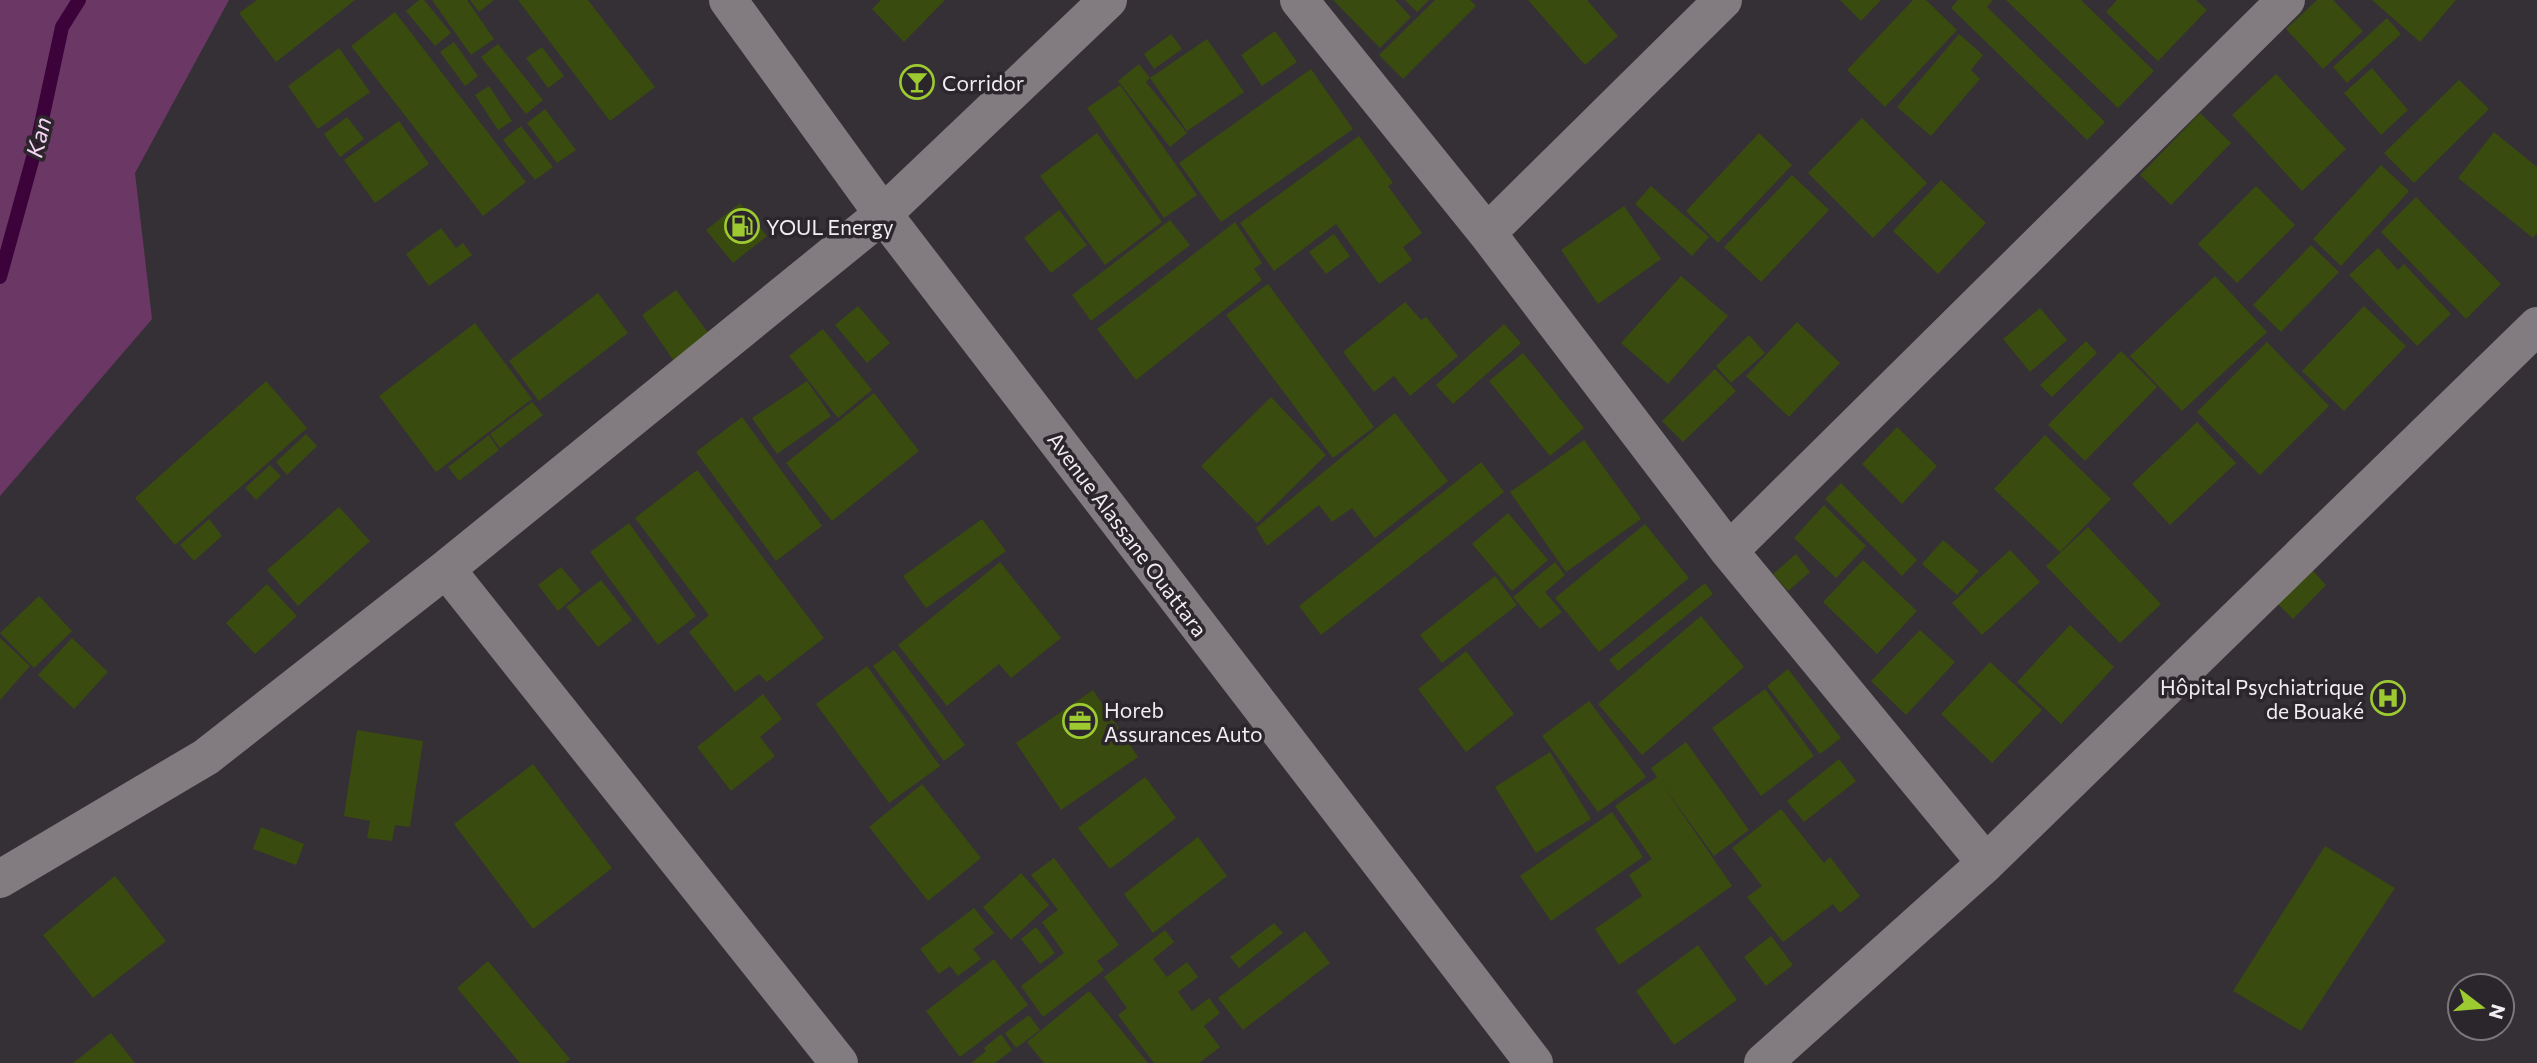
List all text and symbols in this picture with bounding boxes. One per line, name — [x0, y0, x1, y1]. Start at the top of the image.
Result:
bar icon: Corridor — [898, 63, 936, 101]
place label: Corridor — [942, 70, 1024, 95]
water label: Kan — [19, 114, 57, 160]
fuel station icon: YOUL Energy — [723, 207, 761, 245]
place label: YOUL Energy — [766, 214, 894, 239]
street label: Avenue Alassane Ouattara — [1043, 427, 1213, 641]
place label: Hôpital Psychiatrique de Bouaké — [2160, 674, 2364, 723]
hospital icon: Hôpital Psychiatrique de Bouaké — [2369, 679, 2407, 717]
place label: Horeb Assurances Auto — [1104, 697, 1263, 746]
office icon: Horeb Assurances Auto — [1061, 702, 1099, 740]
north arrow — [2446, 972, 2516, 1042]
text: N — [2485, 1002, 2511, 1022]

